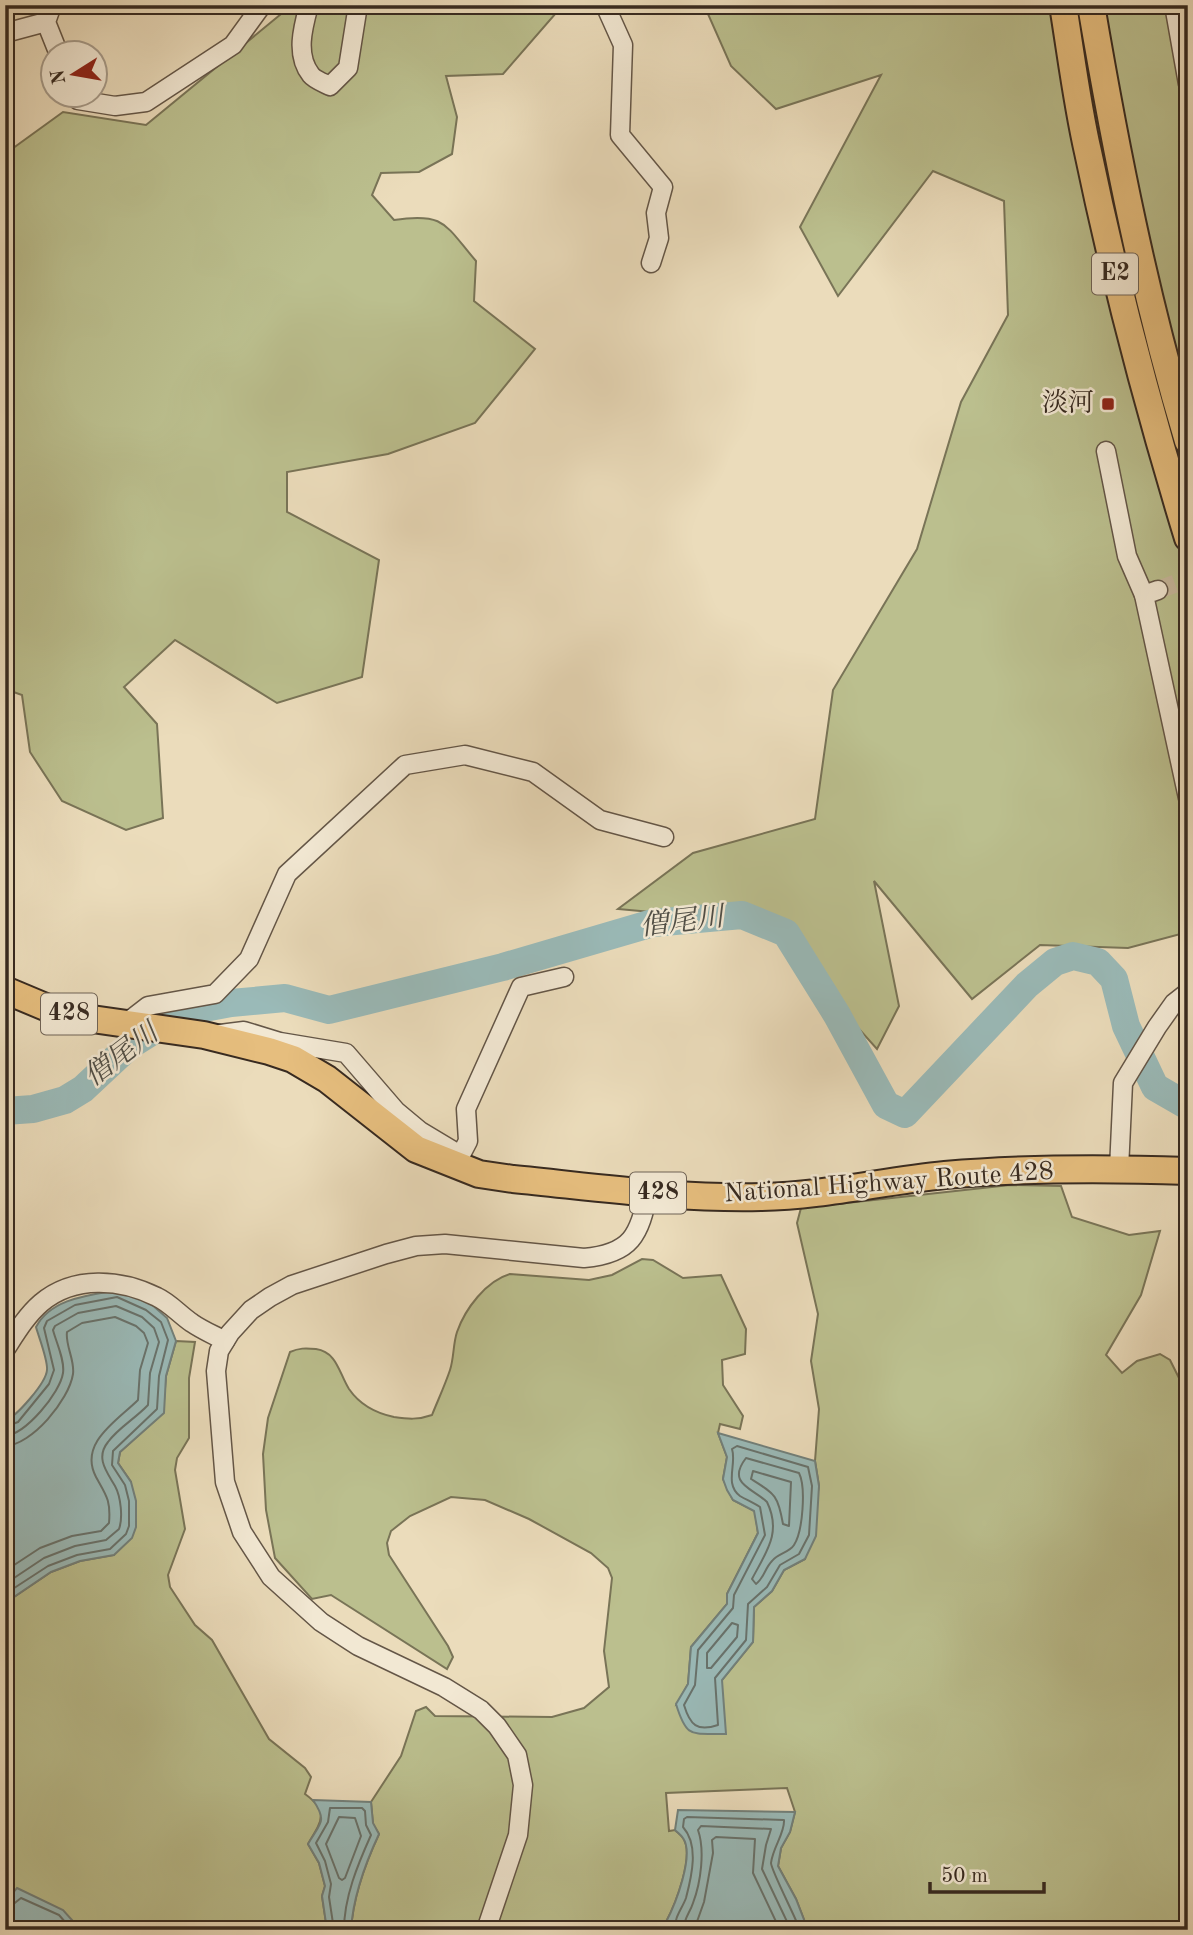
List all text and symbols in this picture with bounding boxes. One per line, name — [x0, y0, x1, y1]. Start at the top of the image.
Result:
north arrow — [38, 38, 108, 108]
text: N — [49, 67, 70, 86]
road number: E2 — [1092, 254, 1138, 295]
place label: 淡河 — [1042, 389, 1094, 417]
marker: 淡河 — [1100, 396, 1116, 412]
water label: 僧尾川 — [638, 901, 728, 942]
road number: 428 — [41, 994, 97, 1034]
water label: 僧尾川 — [78, 1015, 166, 1092]
street label: National Highway Route 428 — [723, 1159, 1055, 1207]
road number: 428 — [630, 1172, 686, 1213]
scale bar — [930, 1851, 1044, 1895]
text: 50 m — [941, 1866, 988, 1887]

